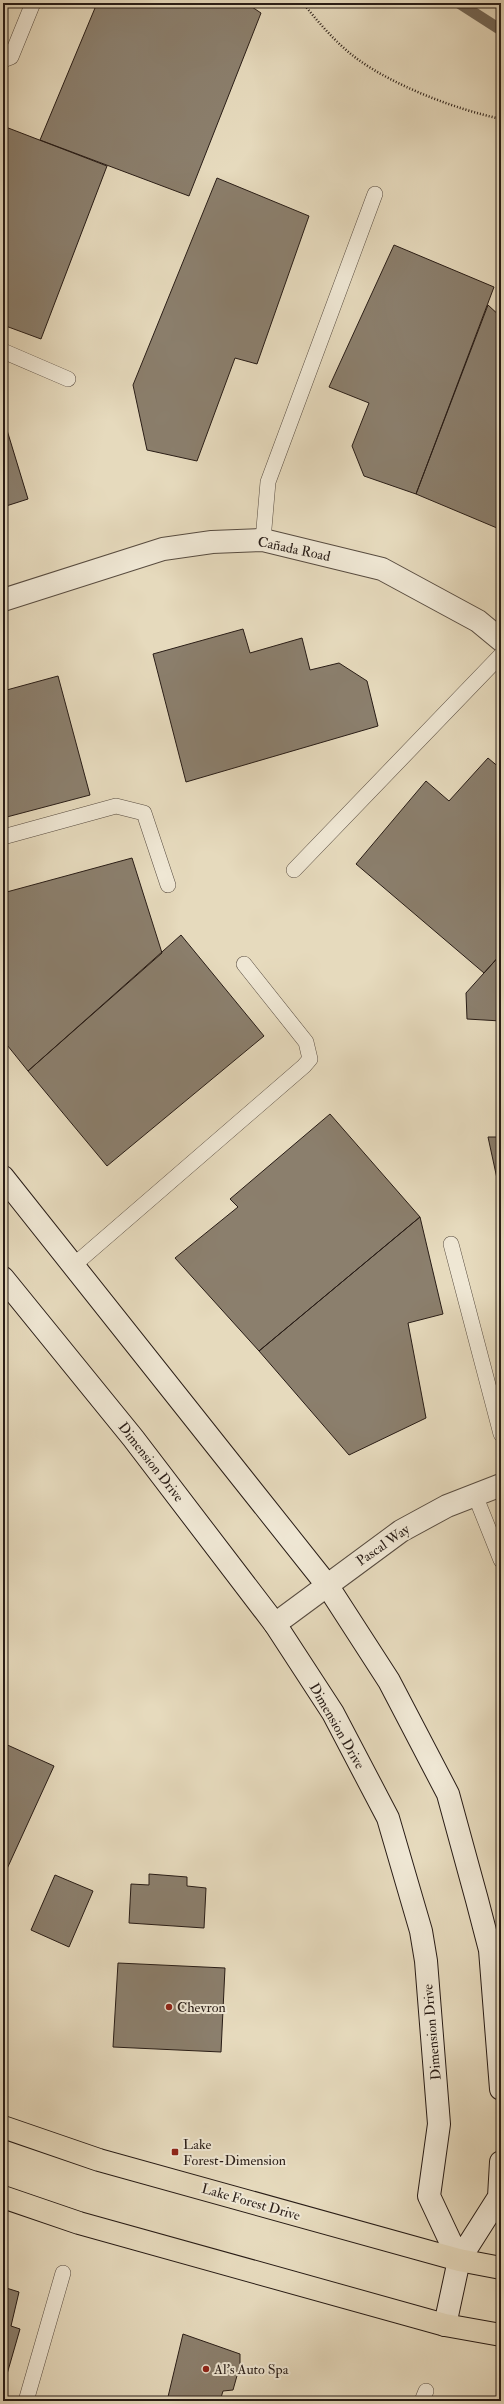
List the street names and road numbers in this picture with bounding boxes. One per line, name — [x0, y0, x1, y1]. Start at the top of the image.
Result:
street label: Cañada Road — [256, 533, 332, 565]
street label: Dimension Drive — [115, 1419, 187, 1505]
street label: Pascal Way — [353, 1520, 414, 1570]
street label: Dimension Drive — [306, 1680, 369, 1772]
street label: Dimension Drive — [419, 1983, 445, 2081]
street label: Lake Forest Drive — [200, 2180, 302, 2224]

